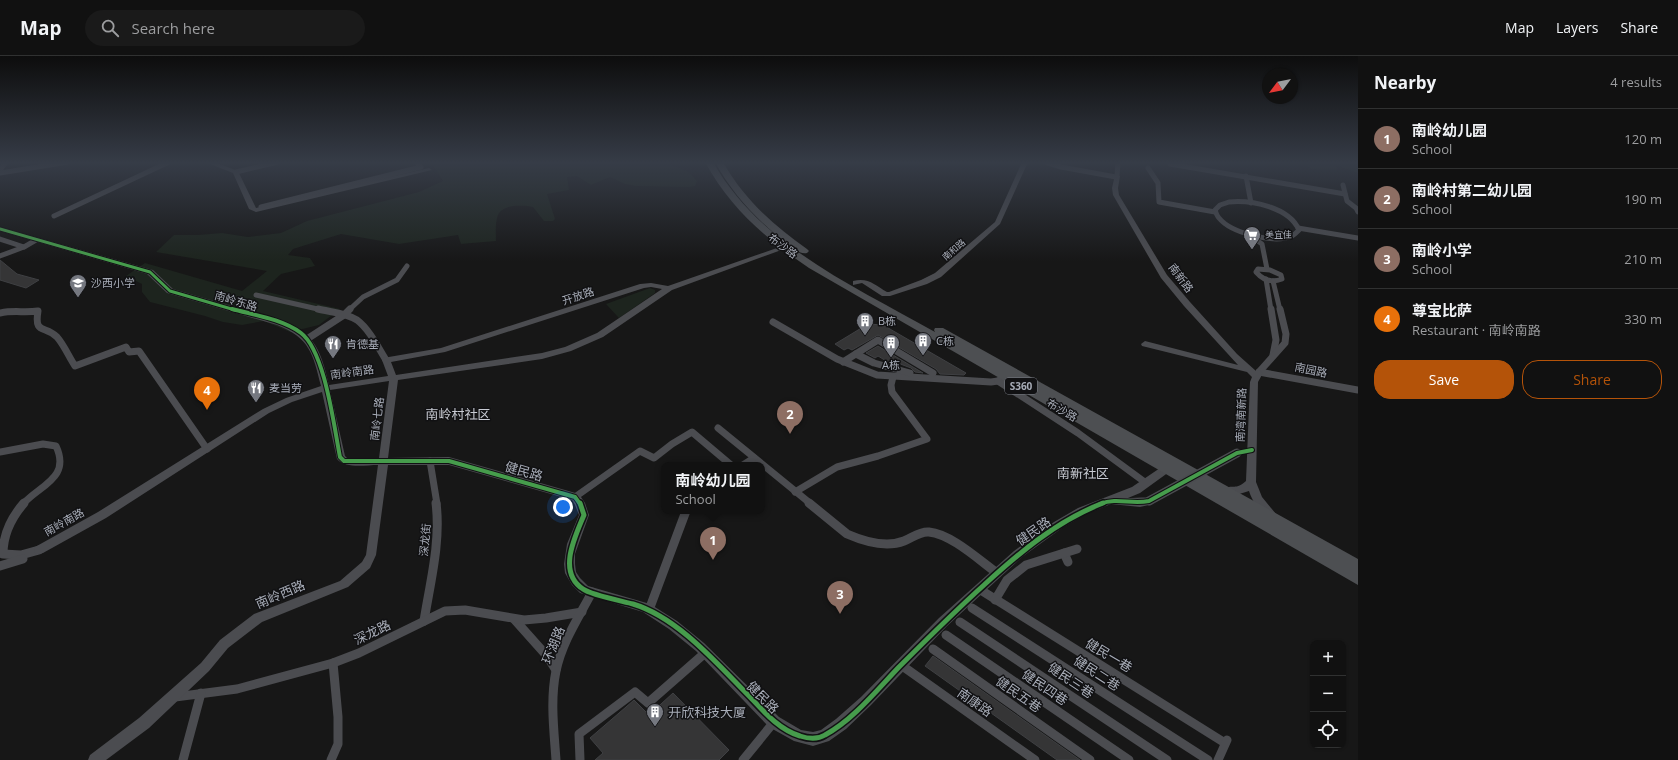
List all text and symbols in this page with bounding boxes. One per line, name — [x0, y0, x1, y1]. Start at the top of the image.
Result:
search box — [85, 10, 365, 46]
text: Map — [20, 15, 61, 41]
icon: search — [99, 17, 121, 39]
text: Search here — [131, 18, 215, 38]
text: Map — [1505, 18, 1534, 37]
text: Layers — [1556, 18, 1598, 37]
text: Share — [1620, 18, 1658, 37]
north arrow — [1262, 68, 1298, 104]
text: Nearby — [1374, 71, 1436, 94]
text: 4 results — [1610, 73, 1662, 91]
text: 南岭幼儿园 — [1412, 120, 1487, 140]
text: 1 — [1383, 130, 1391, 148]
text: 120 m — [1624, 130, 1662, 148]
text: School — [1412, 140, 1452, 158]
text: 南岭村第二幼儿园 — [1412, 180, 1532, 200]
text: 2 — [1383, 190, 1391, 208]
text: 190 m — [1624, 190, 1662, 208]
text: School — [1412, 200, 1452, 218]
supermarket icon: 美宜佳 — [1242, 225, 1262, 250]
place label: 美宜佳 — [1265, 228, 1292, 241]
street label: 布沙路 — [766, 230, 801, 261]
street label: 南和路 — [939, 236, 968, 263]
text: 南岭小学 — [1412, 240, 1472, 260]
text: 3 — [1383, 250, 1391, 268]
text: 210 m — [1624, 250, 1662, 268]
street label: 南新路 — [1165, 260, 1197, 295]
text: School — [1412, 260, 1452, 278]
school or university icon: 沙西小学 — [68, 273, 88, 298]
place label: 沙西小学 — [91, 275, 135, 290]
street label: 开放路 — [560, 283, 596, 308]
street label: 南岭东路 — [213, 287, 259, 314]
text: 尊宝比萨 — [1412, 300, 1472, 320]
text: 4 — [1383, 310, 1391, 328]
text: 330 m — [1624, 310, 1662, 328]
building icon: B栋 — [855, 311, 875, 336]
place label: B栋 — [878, 313, 896, 328]
text: Restaurant · 南岭南路 — [1412, 321, 1541, 339]
building icon: C栋 — [913, 331, 933, 356]
building icon: A栋 — [881, 333, 901, 358]
place label: C栋 — [936, 333, 954, 348]
restaurant icon: 肯德基 — [323, 334, 343, 359]
place label: 肯德基 — [346, 336, 379, 351]
place label: A栋 — [882, 357, 900, 372]
street label: 南园路 — [1293, 359, 1329, 380]
button: Save — [1374, 360, 1514, 399]
button: Share — [1522, 360, 1662, 399]
street label: 南岭南路 — [329, 361, 375, 382]
pin: 4 — [194, 377, 220, 410]
restaurant icon: 麦当劳 — [246, 378, 266, 403]
road number: S360 — [1005, 378, 1037, 394]
place label: 麦当劳 — [269, 380, 302, 395]
street label: 南湾南新路 — [1232, 387, 1249, 443]
street label: 布沙路 — [1044, 395, 1080, 424]
street label: 南岭七路 — [366, 396, 387, 442]
pin: 2 — [777, 401, 803, 434]
district label: 南岭村社区 — [425, 405, 491, 423]
street label: 健民路 — [503, 457, 545, 485]
popup — [661, 462, 765, 514]
district label: 南新社区 — [1057, 464, 1109, 482]
text: 南岭幼儿园 — [675, 470, 751, 490]
text: School — [675, 490, 716, 508]
your location — [553, 497, 573, 517]
street label: 南岭南路 — [41, 504, 87, 539]
street label: 健民路 — [1012, 512, 1054, 550]
street label: 深龙街 — [416, 523, 433, 557]
pin: 1 — [700, 527, 726, 560]
street label: 南岭西路 — [253, 576, 307, 612]
pin: 3 — [827, 581, 853, 614]
street label: 深龙路 — [351, 615, 393, 649]
street label: 环湖路 — [537, 624, 569, 666]
street label: 健民一巷 — [1082, 634, 1136, 676]
map controls — [1310, 640, 1346, 748]
button: + — [1310, 640, 1346, 676]
street label: 健民二巷 — [1070, 651, 1124, 695]
street label: 健民三巷 — [1044, 658, 1098, 702]
street label: 健民四巷 — [1018, 665, 1072, 709]
street label: 健民五巷 — [993, 672, 1045, 716]
button: − — [1310, 676, 1346, 712]
street label: 健民路 — [743, 677, 783, 717]
street label: 南康路 — [954, 683, 996, 721]
building icon: 开欣科技大厦 — [645, 702, 665, 727]
place label: 开欣科技大厦 — [668, 703, 746, 721]
button: locate — [1310, 712, 1346, 748]

